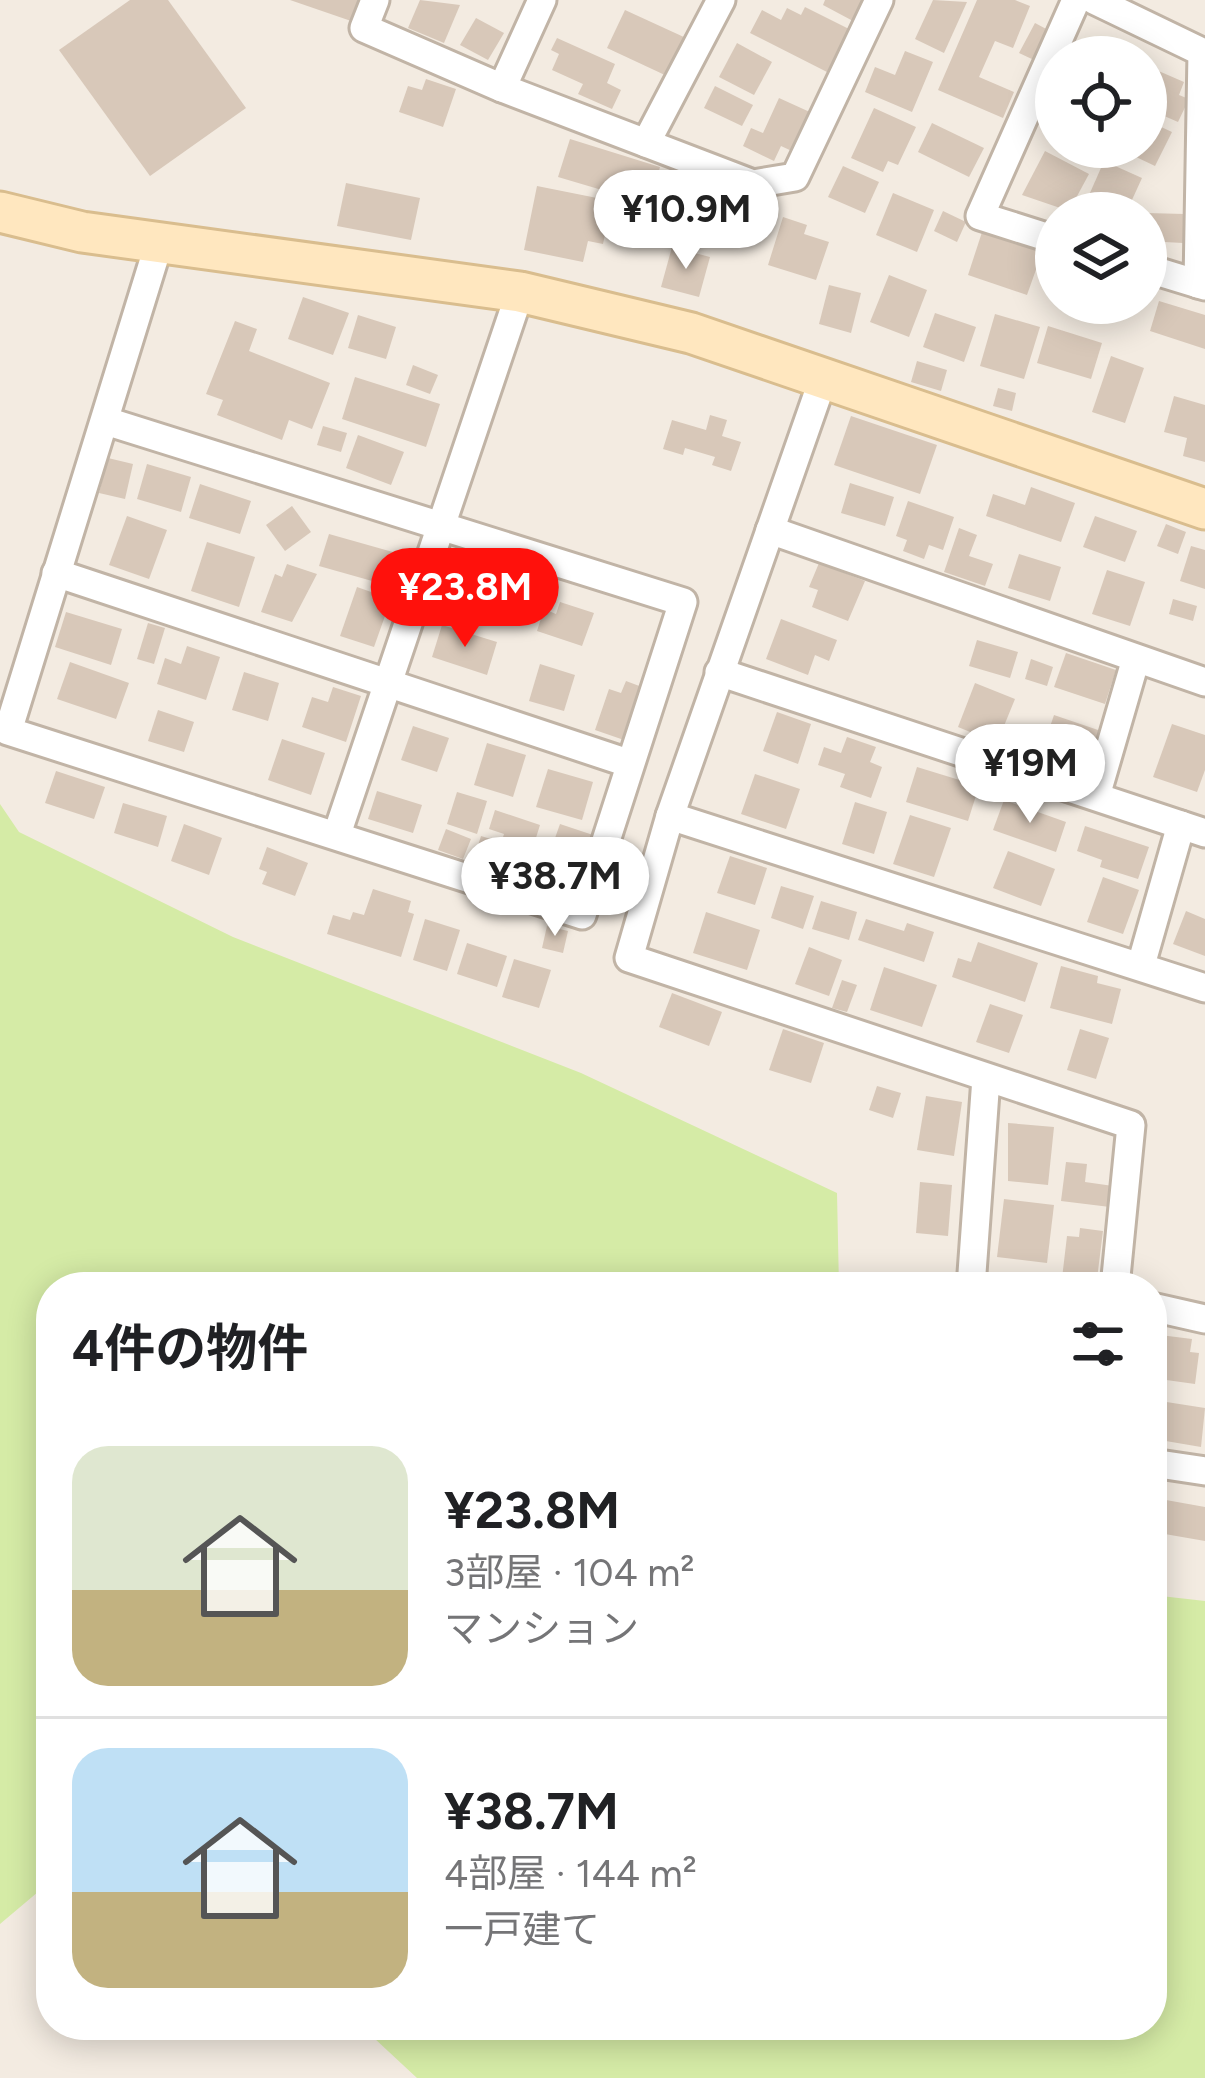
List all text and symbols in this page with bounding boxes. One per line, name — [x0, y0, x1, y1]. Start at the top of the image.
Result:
map controls — [1035, 36, 1167, 324]
button: locate — [1035, 36, 1167, 168]
pin: ¥10.9M — [588, 170, 784, 272]
text: ¥10.9M — [621, 185, 751, 232]
button: layers — [1035, 192, 1167, 324]
pin: ¥23.8M — [367, 548, 563, 650]
text: ¥23.8M — [398, 563, 532, 610]
pin: ¥19M — [959, 724, 1101, 826]
text: ¥19M — [982, 739, 1078, 786]
pin: ¥38.7M — [457, 837, 653, 939]
text: ¥38.7M — [488, 852, 622, 899]
icon: filters — [1065, 1311, 1131, 1377]
text: 4件の物件 — [72, 1318, 308, 1379]
text: ¥23.8M — [444, 1480, 620, 1541]
icon: home — [168, 1494, 312, 1638]
text: 3部屋 · 104 m² — [444, 1549, 695, 1596]
text: マンション — [444, 1605, 639, 1652]
text: ¥38.7M — [444, 1781, 619, 1842]
icon: home — [168, 1796, 312, 1940]
text: 4部屋 · 144 m² — [444, 1850, 697, 1897]
text: 一戸建て — [444, 1906, 600, 1953]

